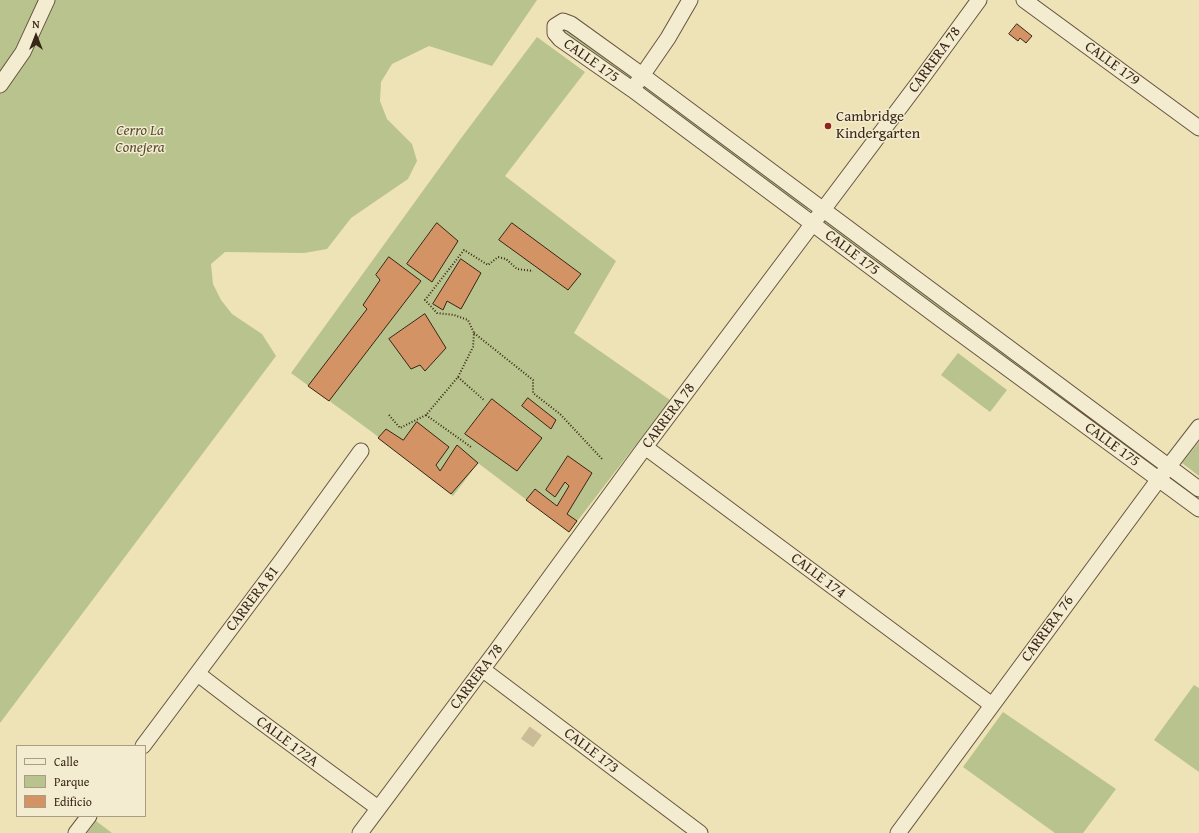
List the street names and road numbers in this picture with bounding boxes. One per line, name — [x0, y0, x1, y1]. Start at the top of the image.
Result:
street label: CARRERA 78 — [905, 24, 965, 96]
street label: CALLE 175 — [560, 35, 622, 87]
street label: CALLE 179 — [1081, 38, 1143, 90]
street label: CALLE 175 — [821, 227, 883, 279]
street label: CARRERA 78 — [639, 380, 699, 452]
street label: CALLE 175 — [1081, 419, 1143, 471]
street label: CALLE 174 — [787, 550, 849, 602]
street label: CARRERA 81 — [223, 563, 283, 635]
street label: CARRERA 76 — [1018, 593, 1078, 665]
street label: CARRERA 78 — [447, 641, 507, 713]
street label: CALLE 172A — [252, 713, 322, 771]
street label: CALLE 173 — [560, 725, 622, 777]

